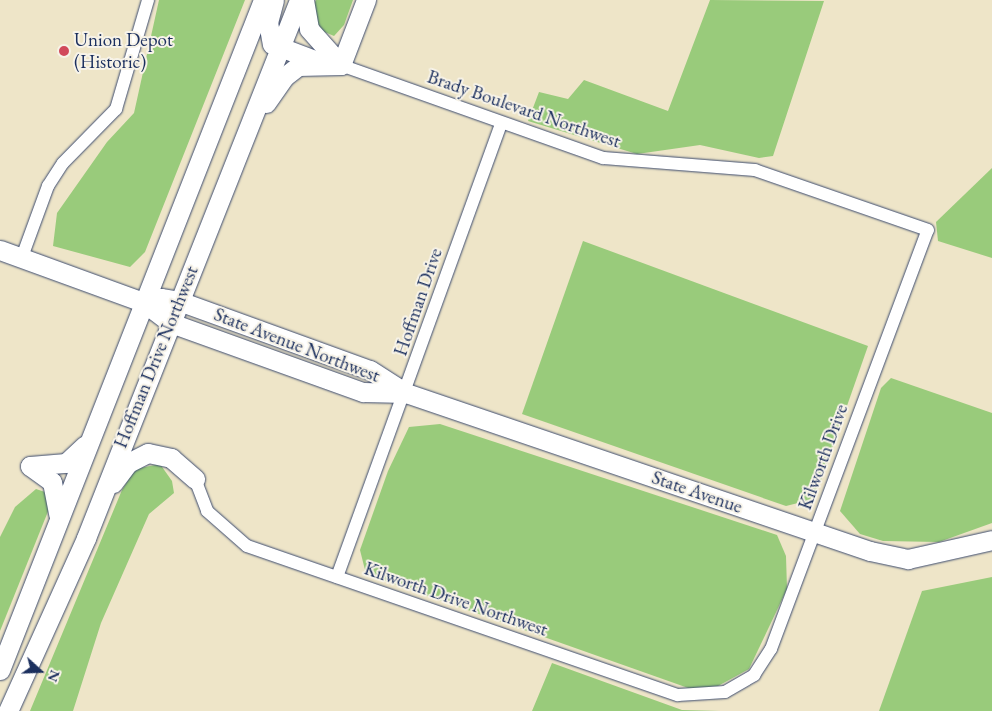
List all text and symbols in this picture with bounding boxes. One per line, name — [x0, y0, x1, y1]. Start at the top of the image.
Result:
place label: Union Depot (Historic) — [74, 29, 173, 73]
marker: Union Depot (Historic) — [58, 45, 70, 57]
street label: Brady Boulevard Northwest — [424, 65, 624, 153]
street label: Hoffman Drive — [389, 245, 447, 359]
street label: Hoffman Drive Northwest — [109, 263, 203, 451]
street label: State Avenue Northwest — [211, 303, 383, 387]
street label: Kilworth Drive — [793, 401, 853, 513]
street label: State Avenue — [649, 466, 745, 518]
street label: Kilworth Drive Northwest — [361, 557, 551, 641]
north arrow — [15, 646, 65, 696]
text: N — [44, 668, 64, 685]

